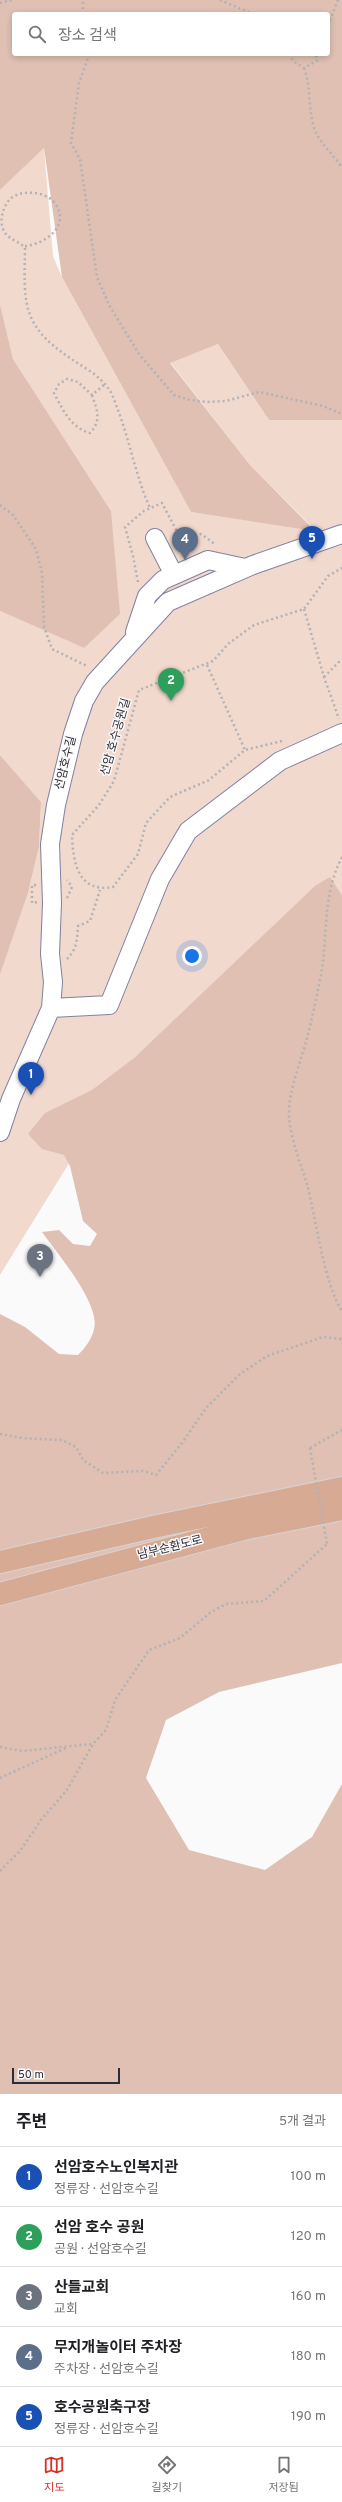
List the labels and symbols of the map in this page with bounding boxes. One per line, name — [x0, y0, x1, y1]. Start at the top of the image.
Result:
pin: 5 — [299, 526, 325, 559]
pin: 4 — [172, 527, 198, 560]
pin: 2 — [158, 668, 184, 701]
street label: 선암 호수공원길 — [97, 696, 135, 778]
street label: 선암호수길 — [52, 734, 80, 792]
your location — [182, 946, 202, 966]
pin: 1 — [18, 1062, 44, 1095]
pin: 3 — [27, 1244, 53, 1277]
street label: 남부순환도로 — [136, 1532, 204, 1564]
scale bar — [12, 2066, 120, 2085]

